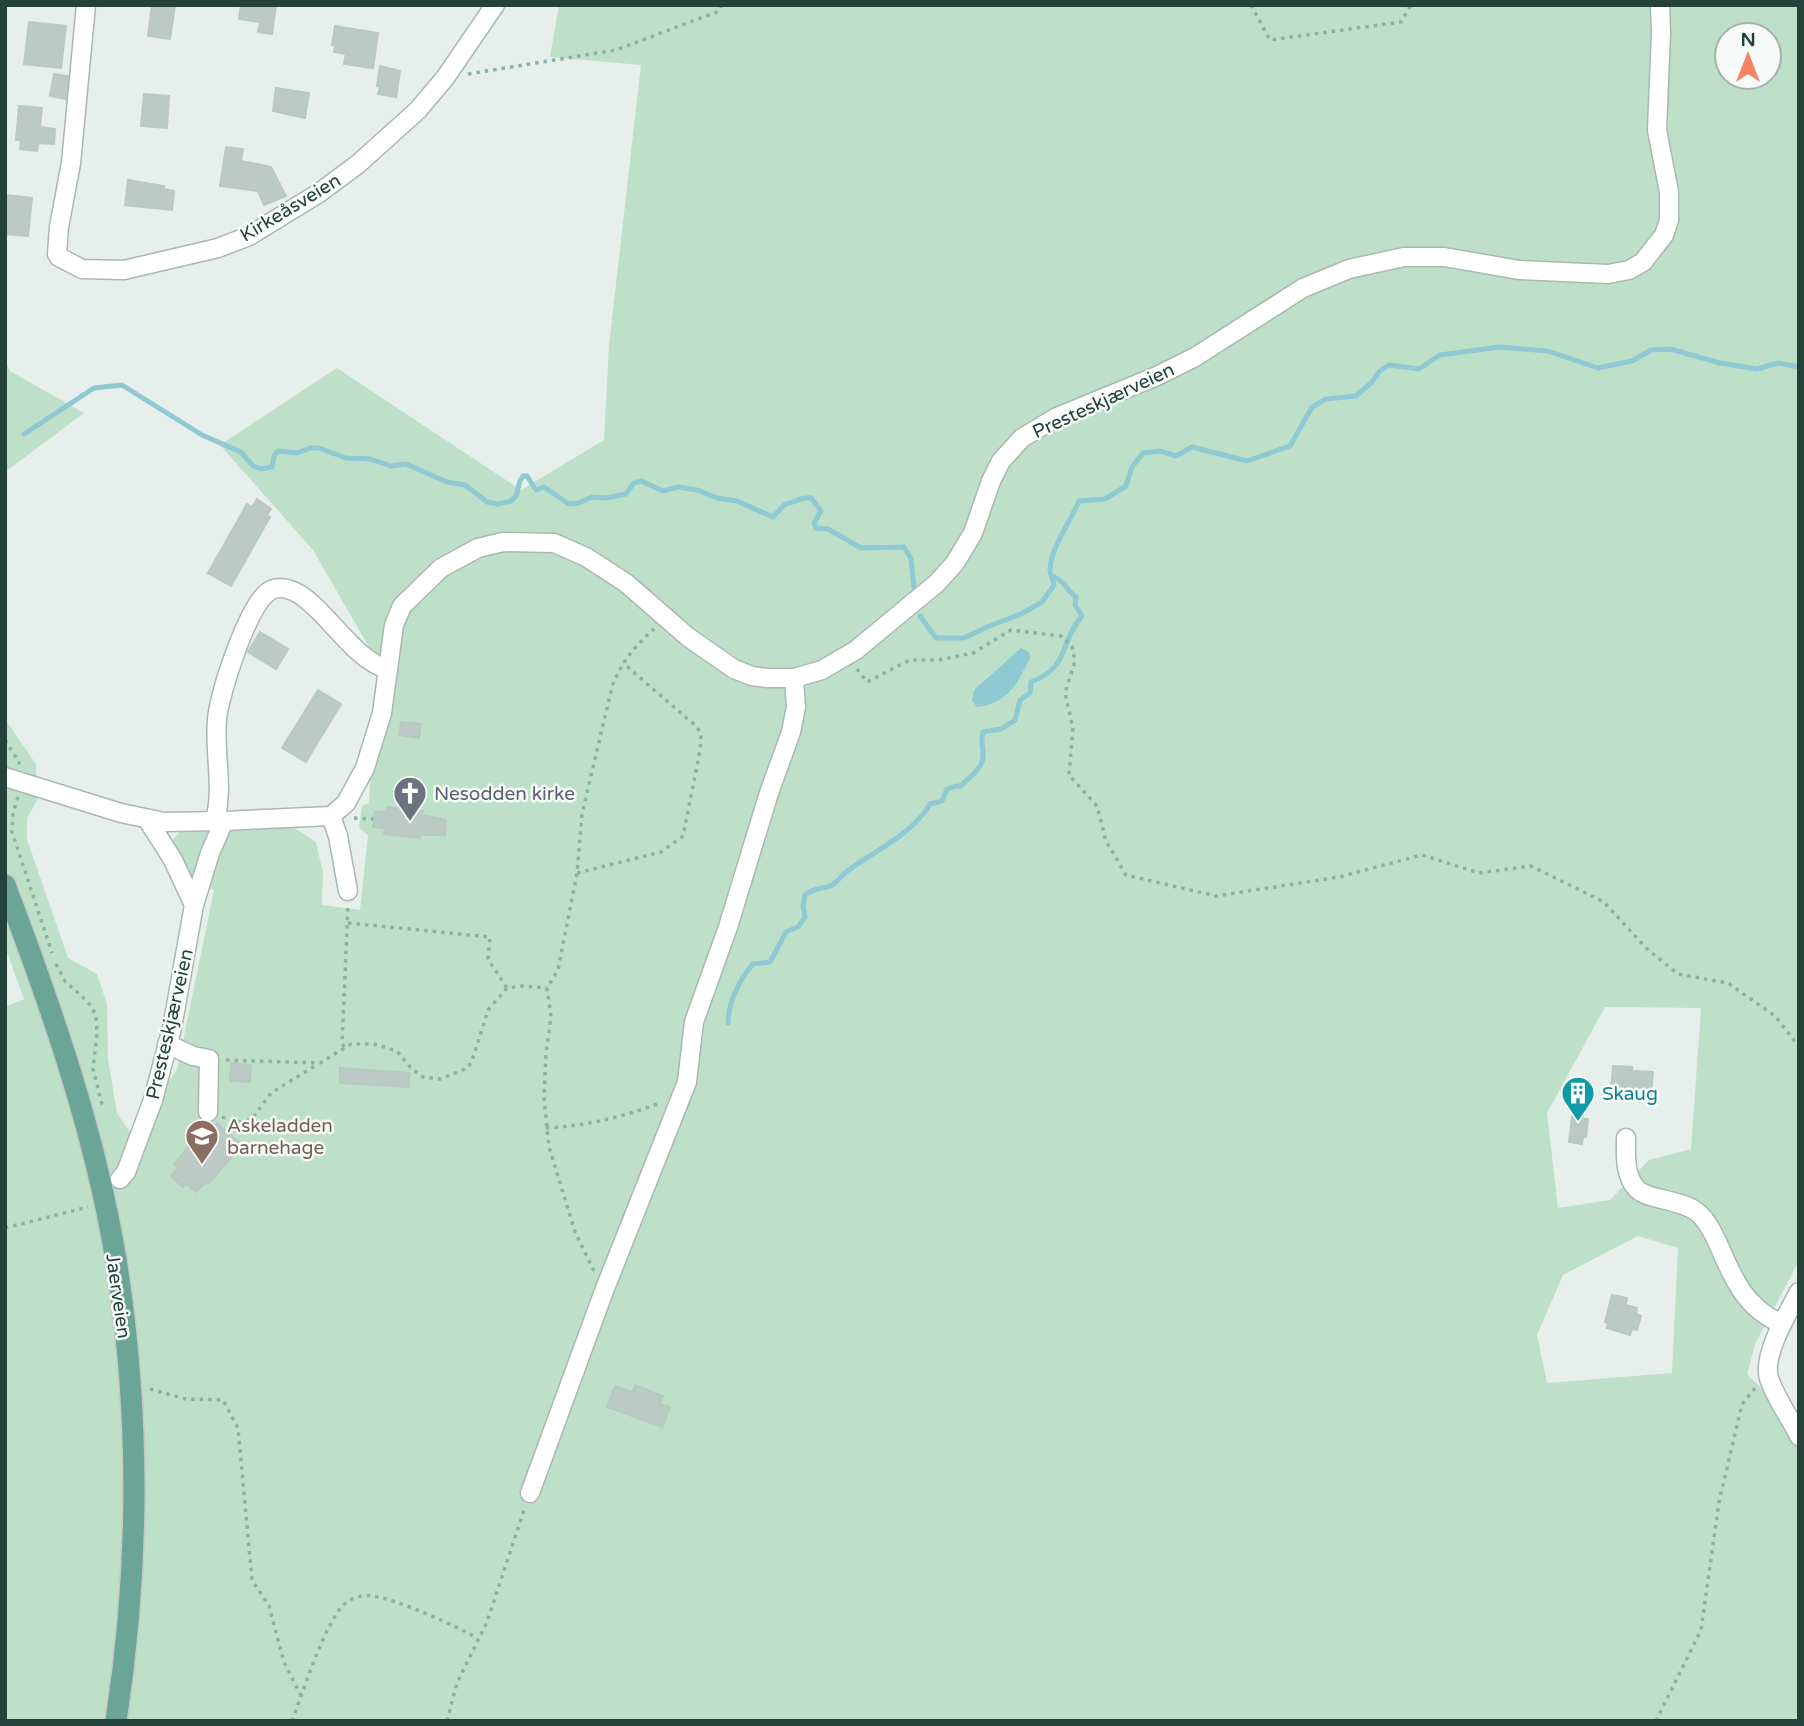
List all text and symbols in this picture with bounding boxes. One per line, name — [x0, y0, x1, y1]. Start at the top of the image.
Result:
north arrow — [1713, 21, 1783, 91]
text: N — [1740, 29, 1756, 51]
street label: Kirkeåsveien — [236, 169, 345, 246]
street label: Presteskjærveien — [1029, 358, 1178, 443]
church icon: Nesodden kirke — [391, 774, 429, 823]
place label: Nesodden kirke — [434, 783, 575, 805]
street label: Presteskjærveien — [142, 947, 198, 1102]
building icon: Skaug — [1559, 1074, 1597, 1123]
place label: Skaug — [1602, 1083, 1658, 1105]
place label: Askeladden barnehage — [227, 1115, 333, 1159]
school or university icon: Askeladden barnehage — [183, 1117, 221, 1166]
street label: Jaerveien — [101, 1252, 135, 1340]

